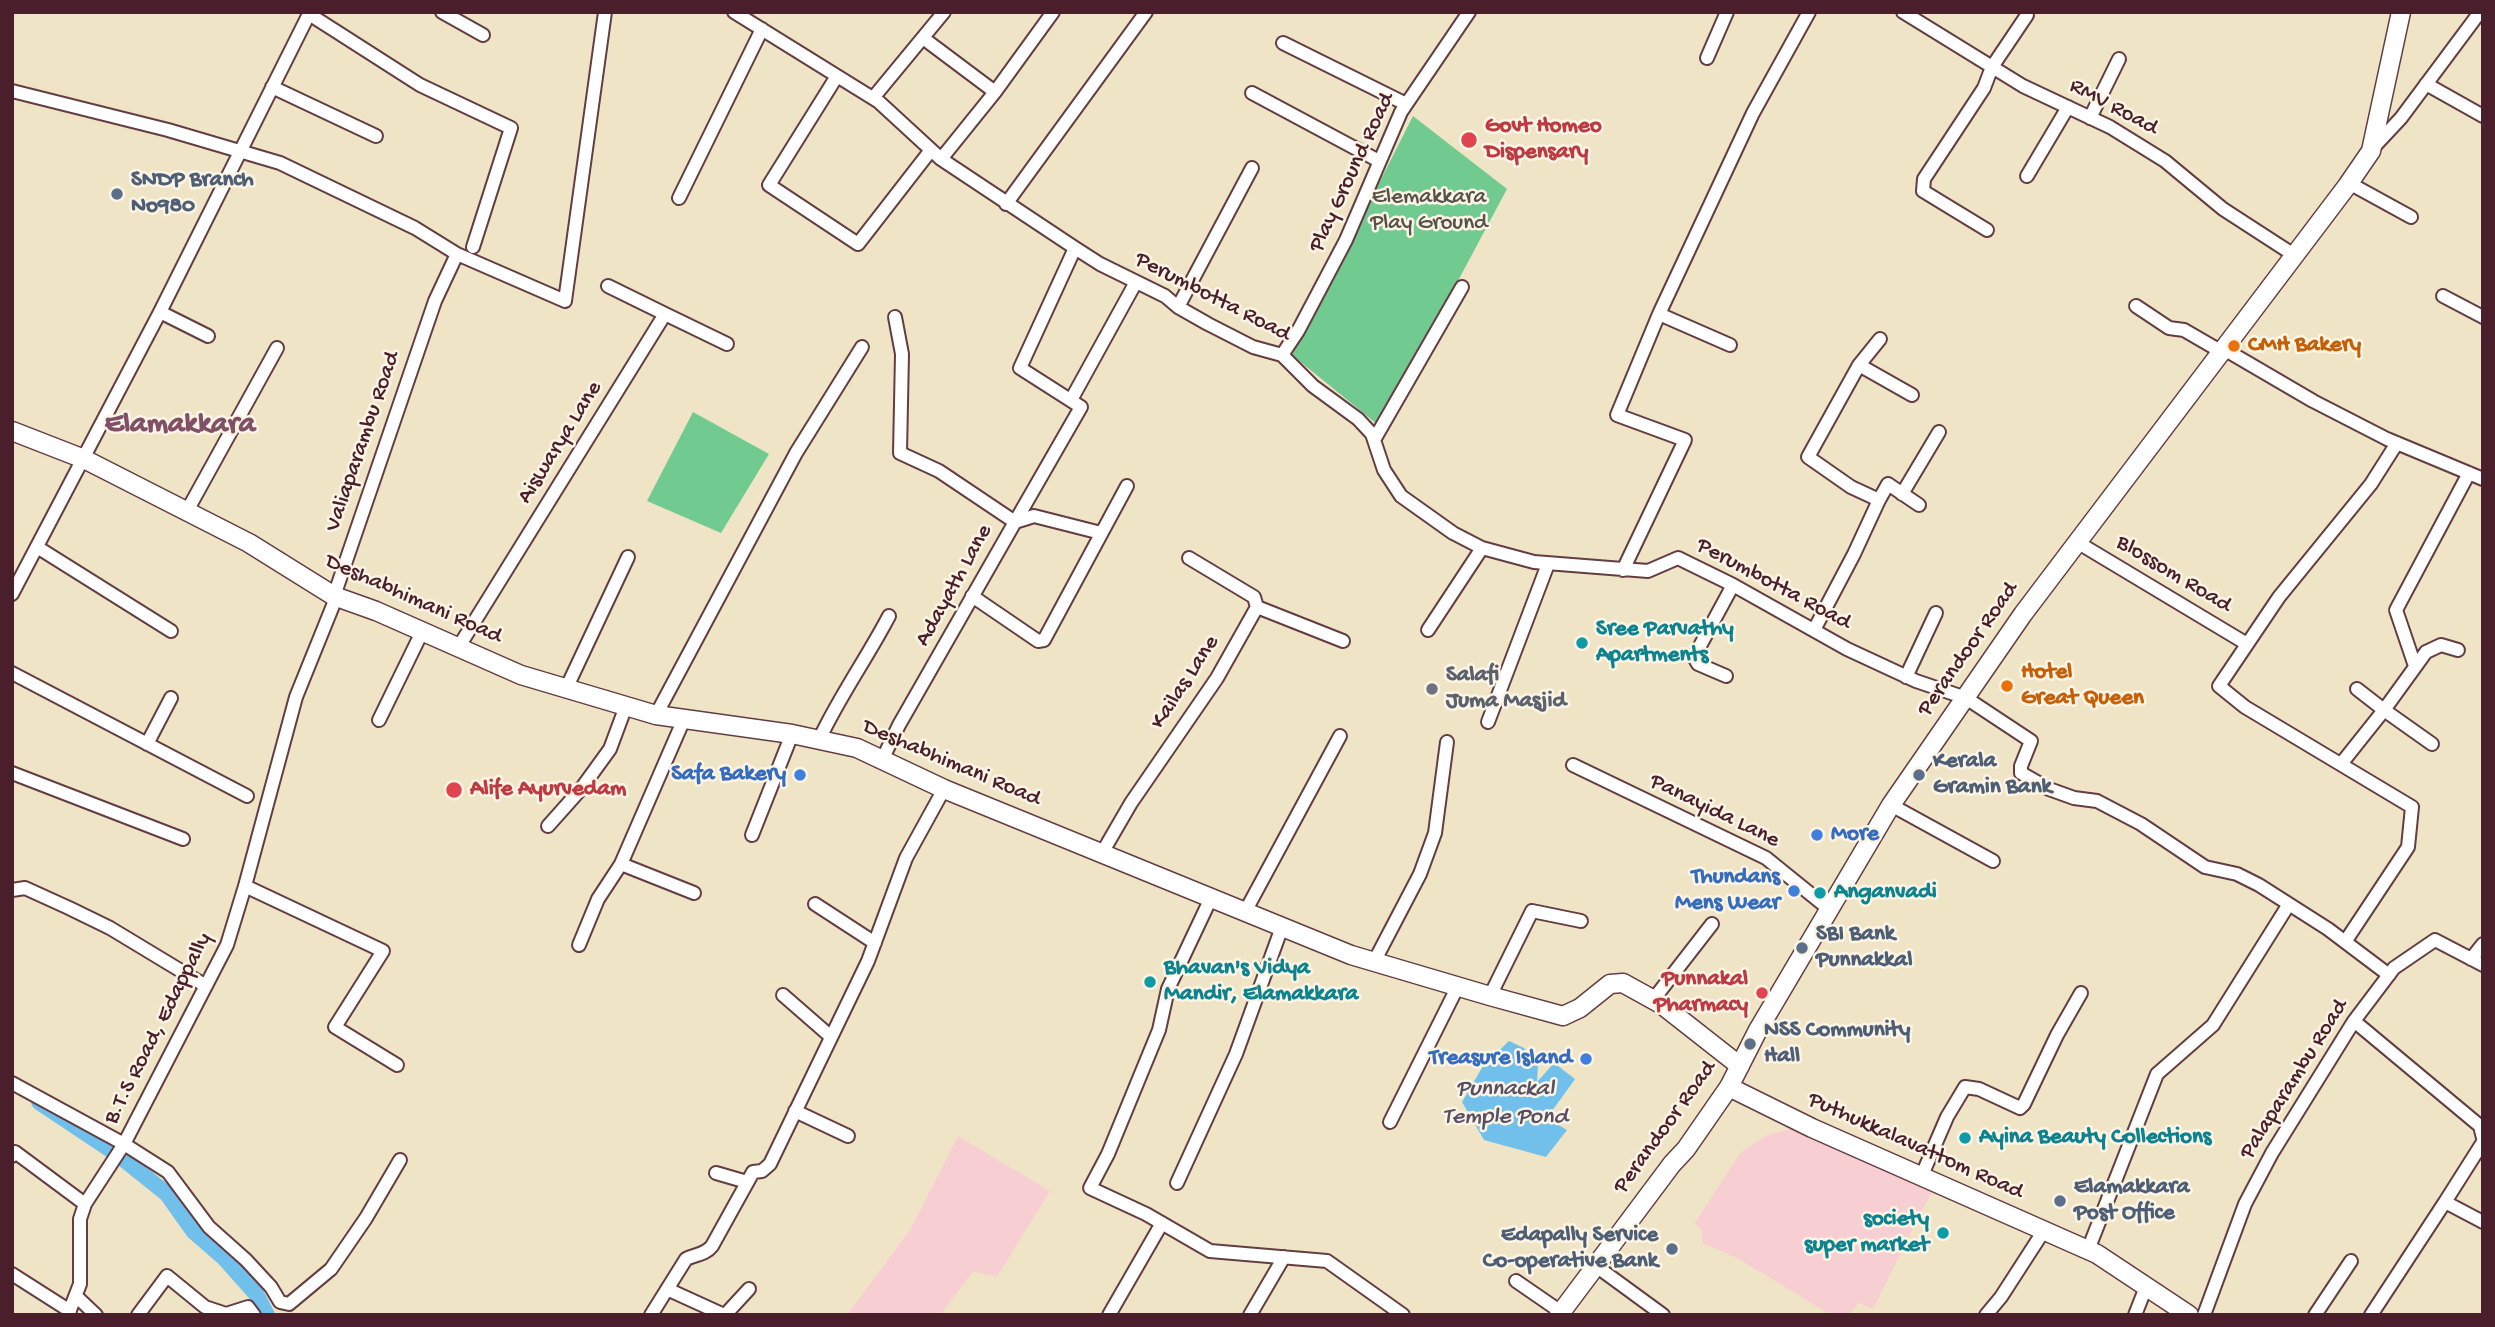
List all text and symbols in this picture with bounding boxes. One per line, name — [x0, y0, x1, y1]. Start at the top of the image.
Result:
street label: RMV Road — [2064, 73, 2162, 143]
street label: Play Ground Road — [1304, 89, 1402, 257]
place label: Govt Homeo Dispensary — [1485, 113, 1602, 167]
marker: Govt Homeo Dispensary — [1459, 130, 1479, 150]
place label: SNDP Branch No980 — [131, 167, 254, 221]
park label: Elemakkara Play Ground — [1370, 184, 1488, 238]
marker: SNDP Branch No980 — [109, 186, 125, 202]
street label: Perumbotta Road — [1129, 247, 1295, 349]
place label: CMH Bakery — [2248, 332, 2361, 360]
marker: CMH Bakery — [2226, 338, 2242, 354]
street label: Valiaparambu Road — [320, 348, 408, 536]
street label: Aiswarya Lane — [512, 377, 610, 509]
district label: Elamakkara — [105, 408, 255, 444]
street label: Adayath Lane — [910, 520, 1000, 652]
street label: Blossom Road — [2110, 530, 2236, 620]
street label: Perumbotta Road — [1691, 533, 1855, 637]
street label: Deshabhimani Road — [320, 549, 506, 651]
street label: Perandoor Road — [1913, 578, 2025, 722]
place label: Sree Parvathy Apartments — [1596, 616, 1734, 670]
street label: Kailas Lane — [1146, 631, 1226, 735]
marker: Sree Parvathy Apartments — [1574, 635, 1590, 651]
place label: Hotel Great Queen — [2021, 659, 2144, 713]
place label: Salafi Juma Masjid — [1446, 662, 1566, 716]
marker: Hotel Great Queen — [1999, 678, 2015, 694]
marker: Salafi Juma Masjid — [1424, 681, 1440, 697]
street label: Deshabhimani Road — [858, 714, 1044, 814]
place label: Kerala Gramin Bank — [1933, 748, 2052, 802]
place label: Safa Bakery — [671, 761, 786, 789]
marker: Safa Bakery — [792, 767, 808, 783]
marker: Kerala Gramin Bank — [1911, 767, 1927, 783]
street label: Panayida Lane — [1645, 769, 1783, 855]
place label: Alife Ayurvedam — [470, 776, 626, 804]
marker: Alife Ayurvedam — [444, 780, 464, 800]
place label: More — [1831, 821, 1879, 849]
marker: More — [1809, 827, 1825, 843]
place label: Thundans Mens Wear — [1675, 864, 1780, 918]
place label: Anganvadi — [1834, 879, 1937, 907]
marker: Thundans Mens Wear — [1786, 883, 1802, 899]
marker: Anganvadi — [1812, 885, 1828, 901]
place label: SBI Bank Punnakkal — [1816, 921, 1912, 975]
street label: B.T.S Road, Edappally — [99, 929, 219, 1129]
marker: SBI Bank Punnakkal — [1794, 940, 1810, 956]
place label: Bhavan's Vidya Mandir, Elamakkara — [1164, 955, 1358, 1009]
place label: Punnakal Pharmacy — [1654, 966, 1748, 1020]
marker: Bhavan's Vidya Mandir, Elamakkara — [1142, 974, 1158, 990]
marker: Punnakal Pharmacy — [1754, 985, 1770, 1001]
street label: Palaparambu Road — [2235, 995, 2355, 1165]
place label: NSS Community Hall — [1764, 1017, 1910, 1071]
marker: NSS Community Hall — [1742, 1036, 1758, 1052]
place label: Treasure Island — [1429, 1045, 1572, 1073]
marker: Treasure Island — [1578, 1051, 1594, 1067]
street label: Perandoor Road — [1609, 1056, 1723, 1200]
water label: Punnackal Temple Pond — [1443, 1076, 1567, 1132]
street label: Puthukkalavattom Road — [1803, 1087, 2027, 1207]
place label: Ayina Beauty Collections — [1979, 1124, 2211, 1152]
marker: Ayina Beauty Collections — [1957, 1130, 1973, 1146]
place label: Elamakkara Post Office — [2074, 1174, 2189, 1228]
marker: Elamakkara Post Office — [2052, 1193, 2068, 1209]
place label: society super market — [1804, 1206, 1929, 1260]
place label: Edapally Service Co-operative Bank — [1483, 1222, 1658, 1276]
marker: society super market — [1935, 1225, 1951, 1241]
marker: Edapally Service Co-operative Bank — [1664, 1241, 1680, 1257]

